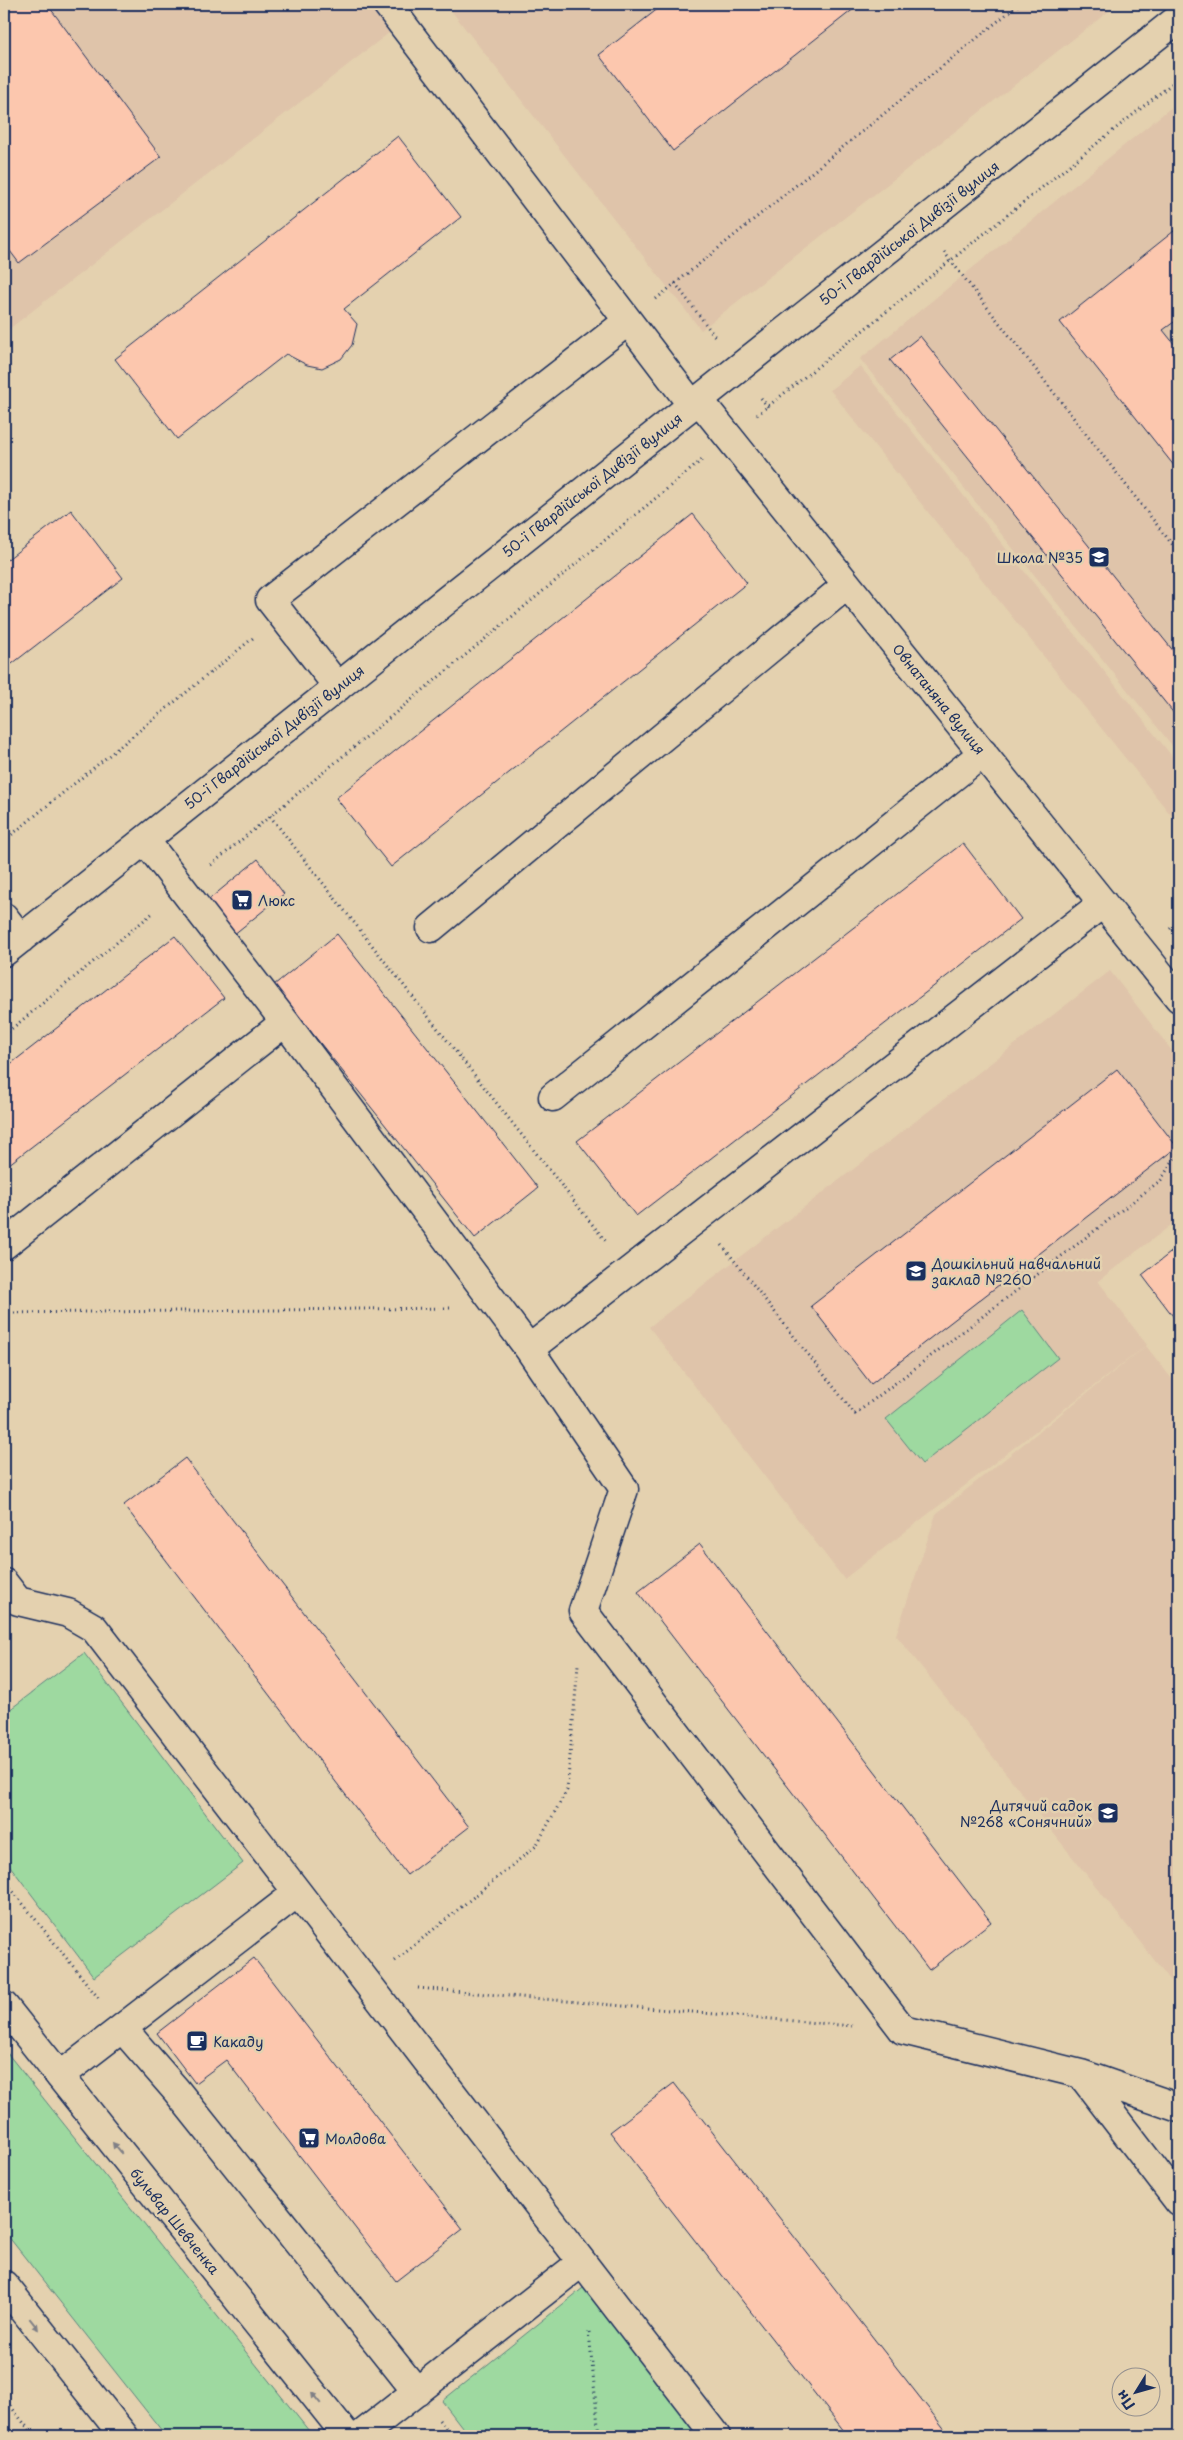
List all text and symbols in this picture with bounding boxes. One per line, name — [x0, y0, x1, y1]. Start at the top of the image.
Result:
street label: 50-ї Гвардійської Дивізії вулиця — [814, 156, 1004, 310]
street label: 50-ї Гвардійської Дивізії вулиця — [497, 408, 687, 562]
school or university icon: Школа №35 — [1087, 545, 1111, 569]
place label: Школа №35 — [997, 547, 1083, 568]
street label: Овнатаняна вулиця — [888, 639, 990, 759]
street label: 50-ї Гвардійської Дивізії вулиця — [179, 660, 369, 814]
supermarket icon: Люкс — [230, 888, 254, 912]
place label: Люкс — [258, 890, 295, 911]
place label: Дошкільний навчальний заклад №260 — [931, 1253, 1101, 1290]
school or university icon: Дошкільний навчальний заклад №260 — [904, 1259, 928, 1283]
place label: Дитячий садок №268 «Сонячний» — [960, 1795, 1093, 1832]
school or university icon: Дитячий садок №268 «Сонячний» — [1096, 1801, 1120, 1825]
cafe icon: Какаду — [185, 2029, 209, 2053]
place label: Какаду — [213, 2031, 263, 2052]
supermarket icon: Молдова — [297, 2126, 321, 2150]
place label: Молдова — [325, 2128, 386, 2149]
one-way arrow — [111, 2142, 122, 2155]
street label: бульвар Шевченка — [125, 2163, 225, 2279]
one-way arrow — [29, 2317, 40, 2330]
north arrow — [1110, 2368, 1160, 2418]
text: Пн — [1111, 2386, 1140, 2415]
one-way arrow — [311, 2392, 322, 2405]

